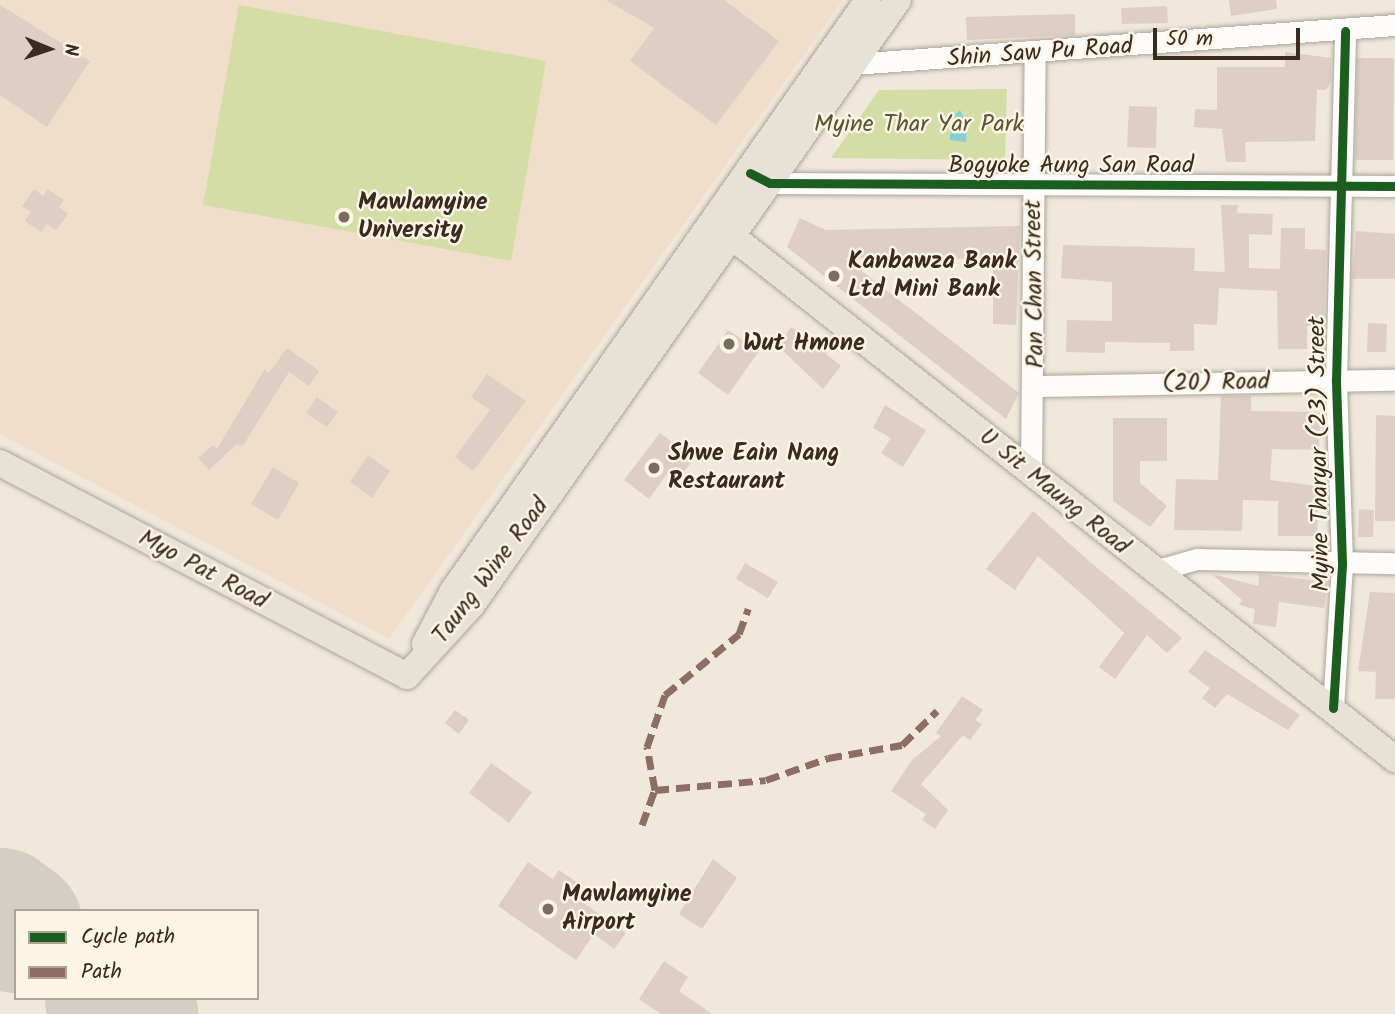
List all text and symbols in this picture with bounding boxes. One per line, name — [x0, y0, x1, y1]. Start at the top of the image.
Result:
north arrow — [14, 14, 84, 84]
scale bar — [1157, 14, 1304, 58]
text: 50 m — [1166, 23, 1213, 56]
street label: Shin Saw Pu Road — [946, 32, 1134, 74]
text: N — [55, 43, 85, 56]
park label: Myine Thar Yar Park — [814, 111, 1024, 139]
street label: Bogyoke Aung San Road — [948, 152, 1194, 180]
place label: Mawlamyine University — [358, 189, 487, 245]
street label: Pan Chan Street — [1019, 200, 1051, 368]
marker: Mawlamyine University — [336, 209, 352, 225]
place label: Kanbawza Bank Ltd Mini Bank — [848, 248, 1016, 304]
marker: Kanbawza Bank Ltd Mini Bank — [826, 268, 842, 284]
street label: Myine Tharyar (23) Street — [1303, 316, 1337, 592]
place label: Wut Hmone — [743, 330, 865, 358]
marker: Wut Hmone — [721, 336, 737, 352]
street label: (20) Road — [1162, 368, 1270, 398]
street label: U Sit Maung Road — [973, 423, 1135, 561]
place label: Shwe Eain Nang Restaurant — [668, 440, 839, 496]
marker: Shwe Eain Nang Restaurant — [646, 460, 662, 476]
street label: Taung Wine Road — [427, 492, 555, 650]
street label: Myo Pat Road — [134, 524, 272, 616]
place label: Mawlamyine Airport — [562, 881, 691, 937]
marker: Mawlamyine Airport — [540, 901, 556, 917]
legend — [14, 909, 259, 1000]
text: Cycle path — [81, 921, 175, 954]
text: Path — [81, 956, 122, 989]

